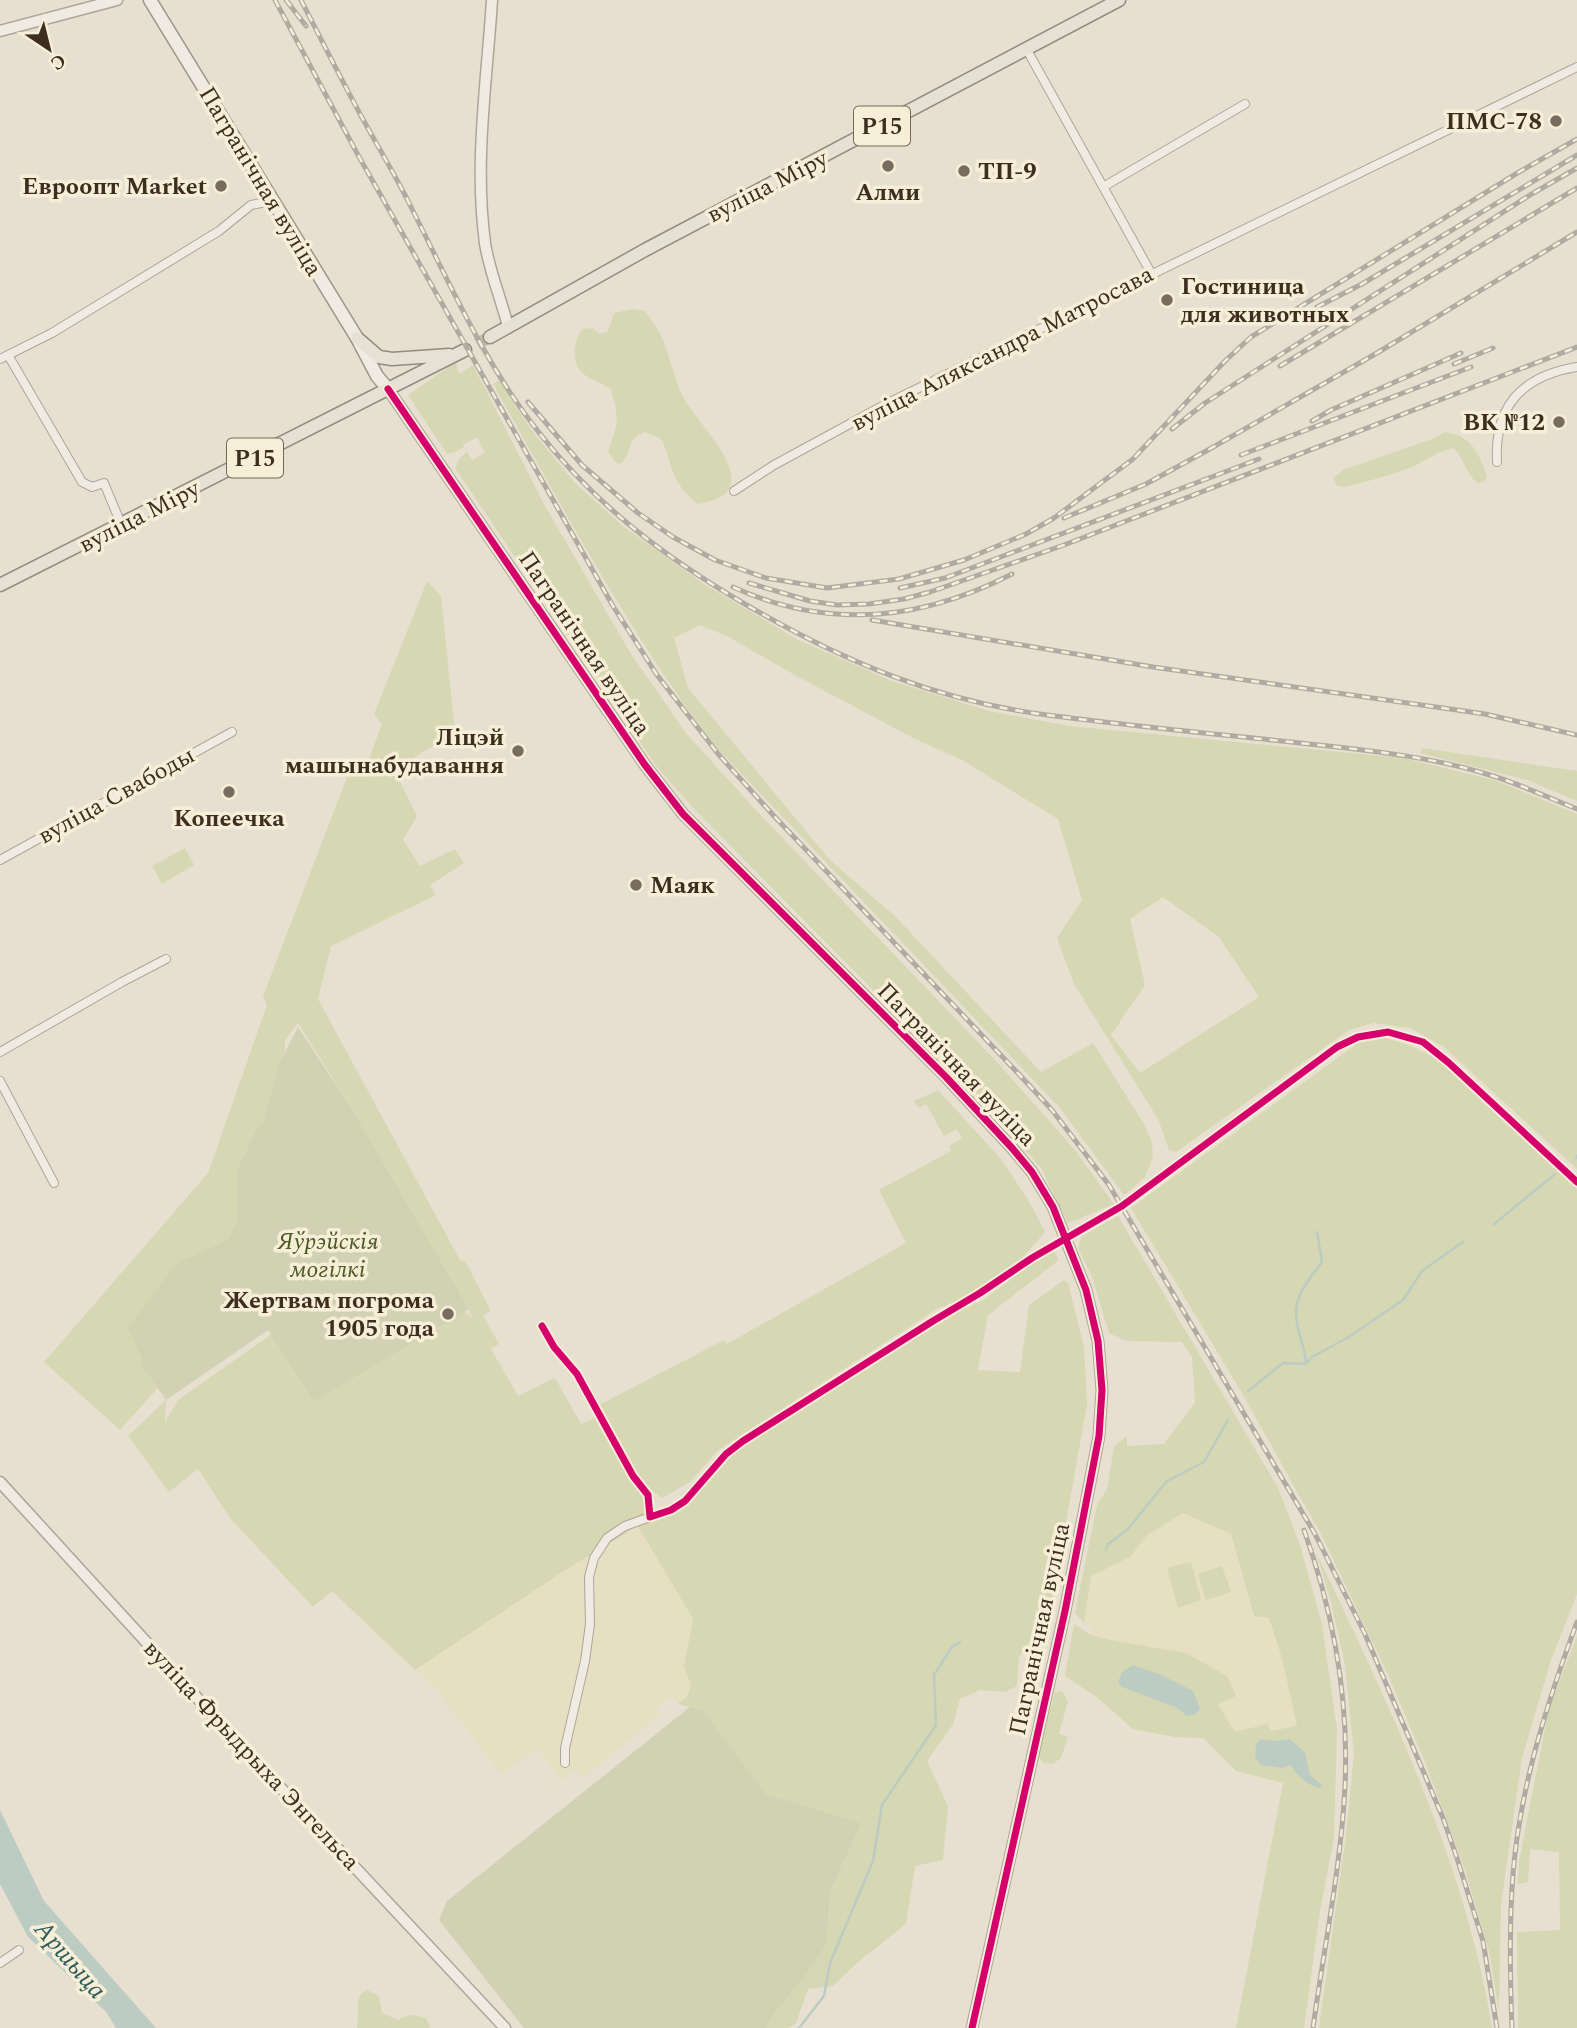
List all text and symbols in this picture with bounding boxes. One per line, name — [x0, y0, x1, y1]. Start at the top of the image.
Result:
north arrow — [14, 14, 84, 84]
text: С — [44, 46, 72, 77]
street label: Пагранічная вуліца — [189, 80, 331, 284]
place label: ПМС-78 — [1446, 104, 1542, 140]
road number: Р15 — [854, 106, 910, 146]
marker: ПМС-78 — [1548, 113, 1564, 129]
street label: вуліца Міру — [701, 140, 836, 233]
place label: ТП-9 — [978, 154, 1037, 190]
marker: Алми — [880, 158, 896, 174]
marker: ТП-9 — [956, 163, 972, 179]
place label: Евроопт Market — [22, 169, 207, 205]
place label: Алми — [856, 175, 920, 211]
marker: Евроопт Market — [213, 178, 229, 194]
street label: вуліца Аляксандра Матросава — [845, 257, 1160, 441]
place label: Гостиница для животных — [1181, 269, 1349, 333]
marker: Гостиница для животных — [1159, 292, 1175, 308]
place label: ВК №12 — [1463, 405, 1545, 441]
marker: ВК №12 — [1551, 414, 1567, 430]
road number: Р15 — [227, 438, 283, 478]
street label: вуліца Міру — [73, 470, 208, 563]
street label: Пагранічная вуліца — [509, 544, 660, 744]
place label: Ліцэй машынабудавання — [285, 720, 504, 784]
street label: вуліца Свабоды — [31, 738, 202, 854]
marker: Ліцэй машынабудавання — [510, 743, 526, 759]
marker: Копеечка — [221, 784, 237, 800]
place label: Копеечка — [174, 801, 285, 837]
place label: Маяк — [650, 868, 715, 904]
marker: Маяк — [628, 877, 644, 893]
street label: Пагранічная вуліца — [868, 974, 1045, 1155]
park label: Яўрэйскія могілкі — [277, 1224, 379, 1288]
place label: Жертвам погрома 1905 года — [223, 1283, 435, 1347]
marker: Жертвам погрома 1905 года — [440, 1306, 456, 1322]
street label: Пагранічная вуліца — [1000, 1519, 1080, 1739]
street label: вуліца Фрыдрыха Энгельса — [135, 1632, 368, 1879]
water label: Аршыца — [24, 1910, 116, 2008]

